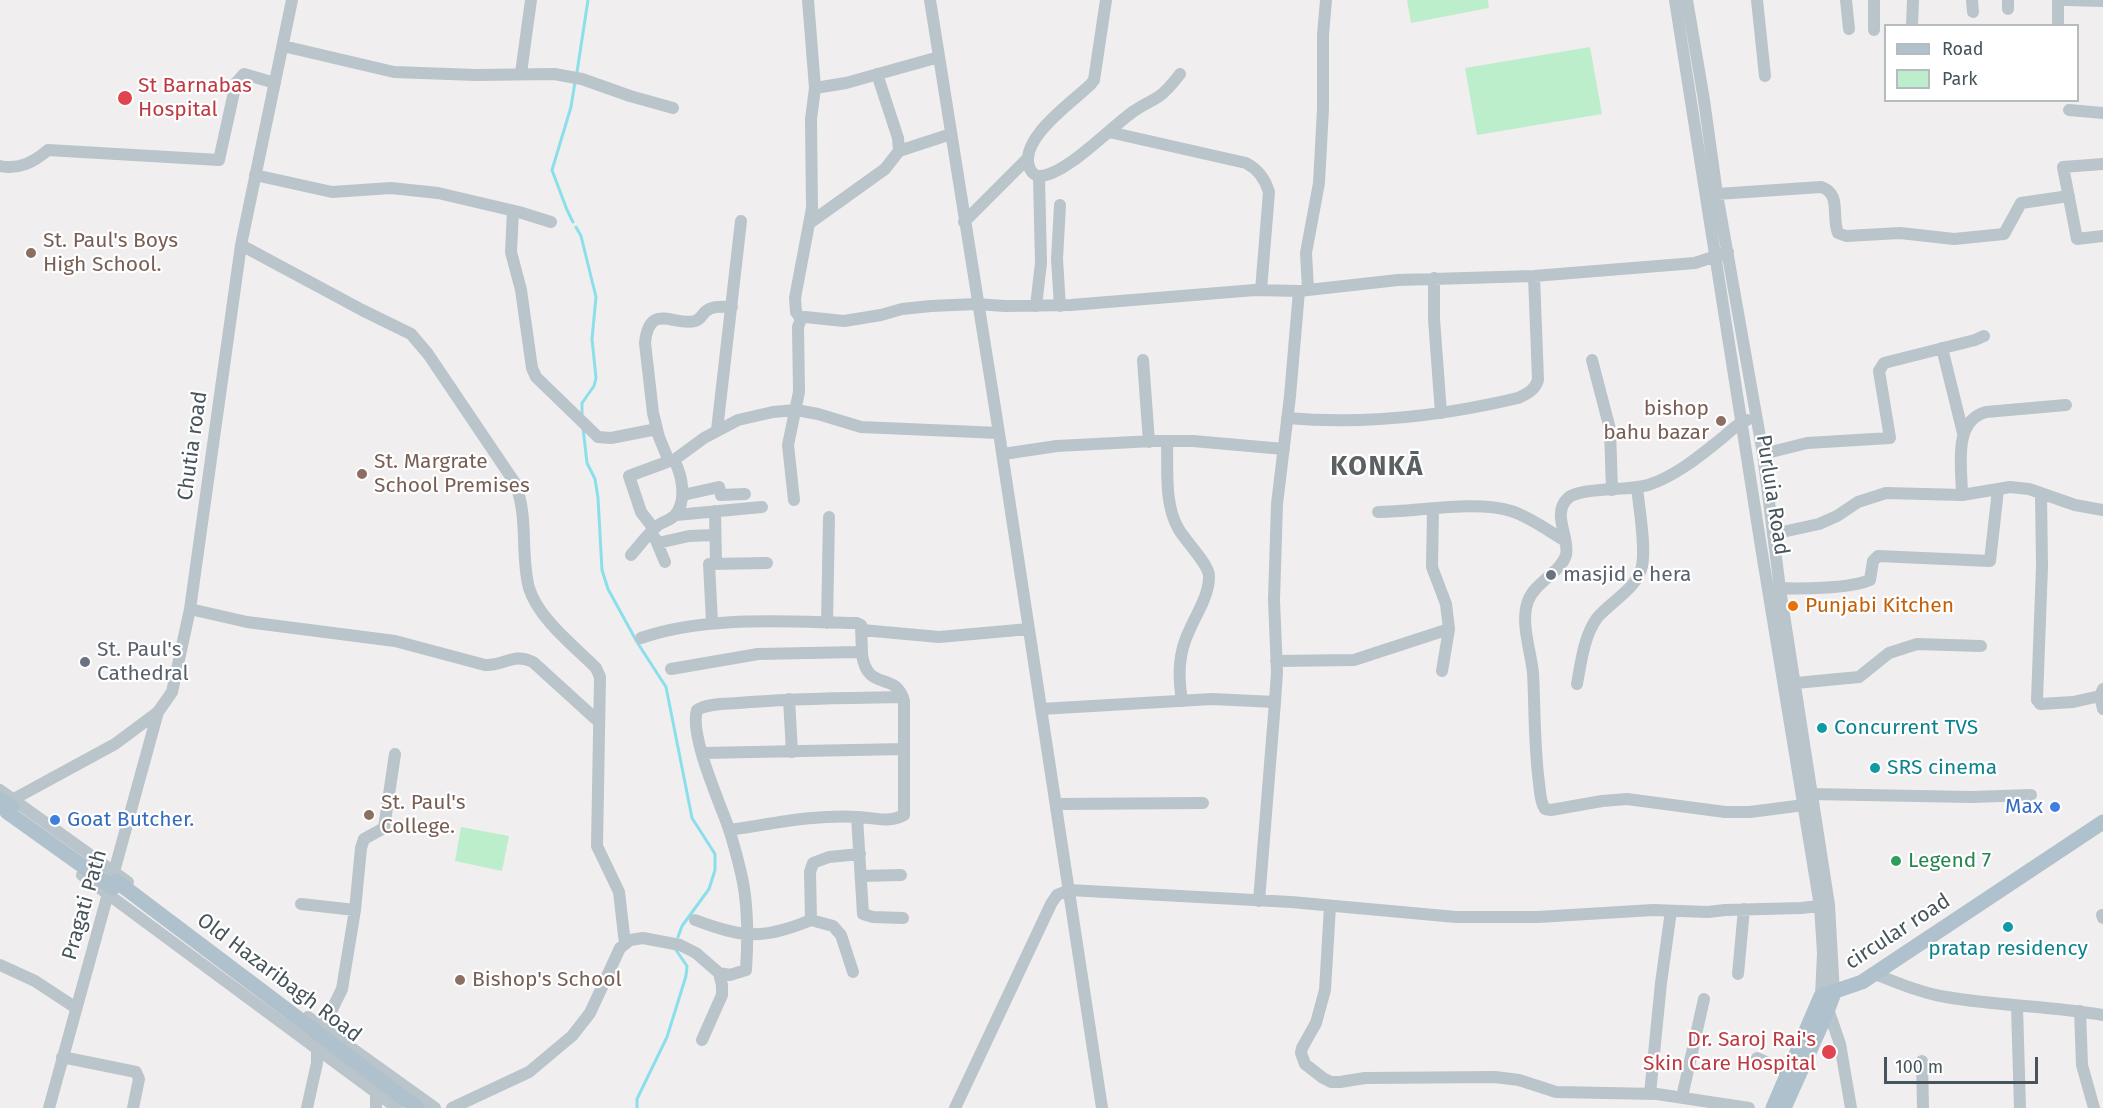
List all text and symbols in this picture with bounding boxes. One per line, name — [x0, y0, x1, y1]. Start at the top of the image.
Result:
legend — [1884, 24, 2079, 102]
text: Road — [1942, 38, 1984, 60]
text: Park — [1942, 68, 1977, 90]
place label: St Barnabas Hospital — [138, 73, 252, 123]
marker: St Barnabas Hospital — [116, 89, 134, 107]
place label: St. Paul's Boys High School. — [43, 228, 178, 278]
marker: St. Paul's Boys High School. — [24, 246, 38, 260]
street label: Chutia road — [173, 390, 213, 502]
place label: bishop bahu bazar — [1603, 396, 1709, 446]
marker: bishop bahu bazar — [1714, 414, 1728, 428]
street label: Purluia Road — [1750, 433, 1794, 557]
place label: St. Margrate School Premises — [374, 449, 530, 499]
district label: KONKĀ — [1330, 451, 1424, 483]
marker: St. Margrate School Premises — [355, 467, 369, 481]
place label: masjid e hera — [1563, 562, 1691, 588]
marker: masjid e hera — [1544, 568, 1558, 582]
place label: Punjabi Kitchen — [1805, 593, 1954, 619]
marker: Punjabi Kitchen — [1786, 599, 1800, 613]
place label: St. Paul's Cathedral — [97, 637, 189, 687]
marker: St. Paul's Cathedral — [78, 655, 92, 669]
place label: Concurrent TVS — [1834, 715, 1978, 741]
marker: Concurrent TVS — [1815, 721, 1829, 735]
place label: SRS cinema — [1887, 755, 1997, 781]
marker: SRS cinema — [1868, 761, 1882, 775]
place label: St. Paul's College. — [381, 790, 465, 840]
place label: Max — [2005, 794, 2043, 820]
marker: Max — [2048, 800, 2062, 814]
place label: Goat Butcher. — [67, 807, 194, 833]
marker: St. Paul's College. — [362, 808, 376, 822]
marker: Goat Butcher. — [48, 813, 62, 827]
street label: Pragati Path — [57, 847, 113, 963]
place label: Legend 7 — [1908, 848, 1991, 874]
marker: Legend 7 — [1889, 854, 1903, 868]
street label: circular road — [1841, 889, 1955, 975]
street label: Old Hazaribagh Road — [192, 908, 366, 1048]
marker: pratap residency — [2001, 920, 2015, 934]
place label: pratap residency — [1928, 936, 2088, 962]
place label: Bishop's School — [472, 967, 622, 993]
marker: Bishop's School — [453, 973, 467, 987]
place label: Dr. Saroj Rai's Skin Care Hospital — [1643, 1027, 1816, 1077]
marker: Dr. Saroj Rai's Skin Care Hospital — [1820, 1043, 1838, 1061]
scale bar — [1887, 1045, 2042, 1083]
text: 100 m — [1895, 1056, 1943, 1078]

